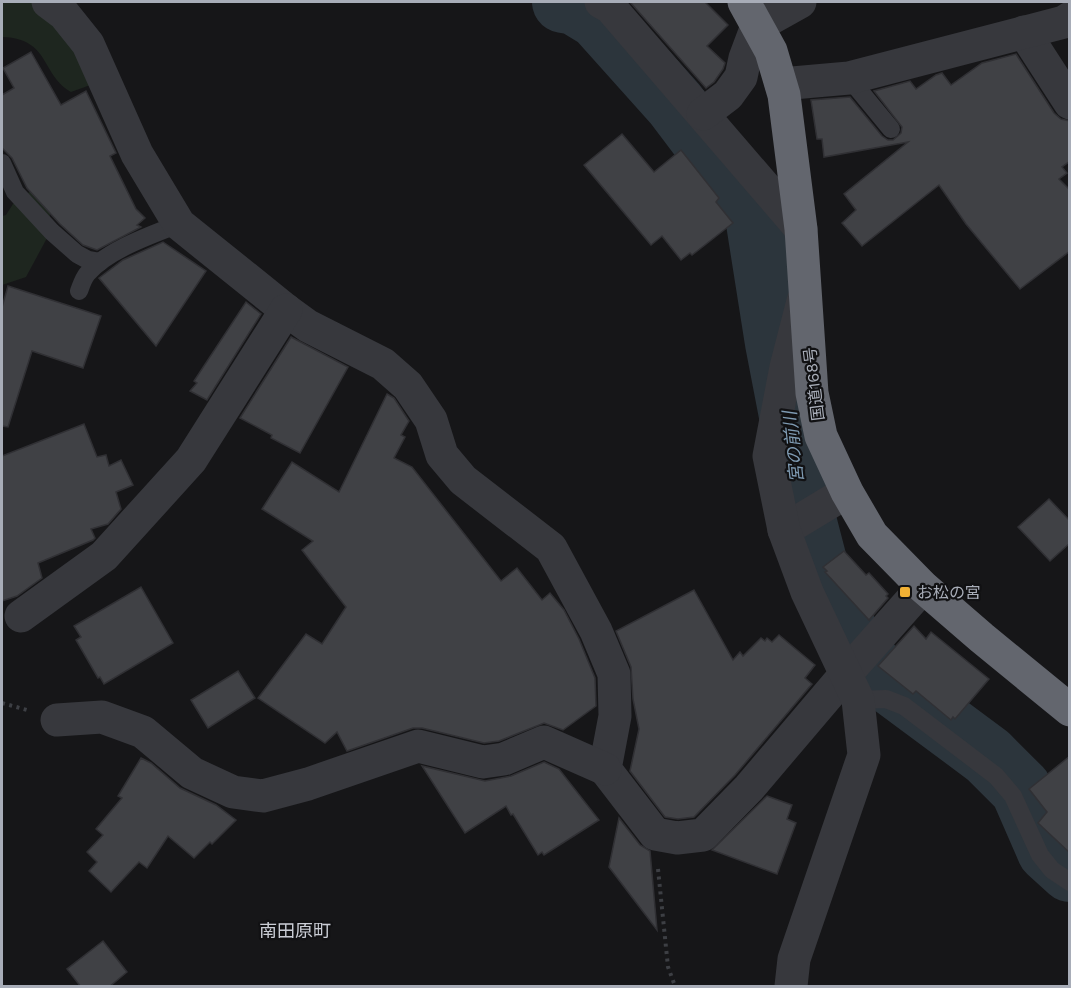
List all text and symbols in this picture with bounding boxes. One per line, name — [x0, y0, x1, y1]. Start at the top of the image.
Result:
street label: 国道168号 — [800, 346, 828, 422]
water label: 宮の前川 — [779, 408, 807, 484]
place label: お松の宮 — [917, 583, 981, 602]
marker: お松の宮 — [898, 585, 912, 599]
district label: 南田原町 — [259, 920, 331, 941]

